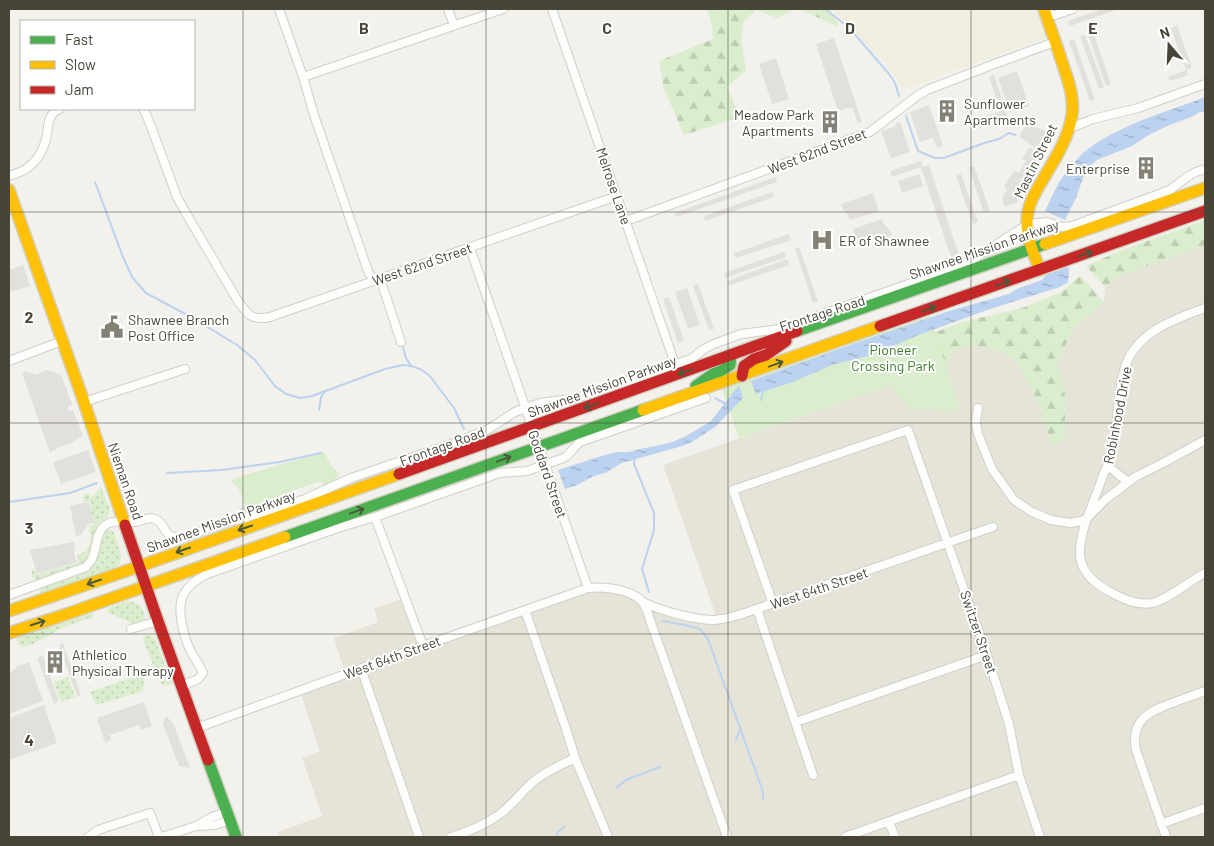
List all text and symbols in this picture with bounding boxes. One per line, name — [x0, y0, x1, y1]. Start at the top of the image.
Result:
text: B — [359, 18, 369, 37]
text: C — [602, 18, 612, 37]
text: D — [845, 18, 855, 37]
text: E — [1088, 18, 1098, 37]
legend — [20, 20, 195, 110]
north arrow — [1144, 20, 1194, 70]
text: N — [1157, 23, 1172, 42]
text: Fast — [65, 30, 93, 48]
text: Slow — [65, 55, 96, 73]
text: Jam — [65, 80, 94, 98]
place label: Sunflower Apartments — [964, 95, 1036, 128]
building icon: Sunflower Apartments — [934, 98, 960, 124]
place label: Meadow Park Apartments — [734, 106, 814, 139]
building icon: Meadow Park Apartments — [817, 109, 843, 135]
street label: Mastin Street — [1010, 121, 1060, 201]
street label: West 62nd Street — [765, 124, 869, 178]
street label: Melrose Lane — [593, 145, 635, 227]
building icon: Enterprise — [1133, 155, 1159, 181]
place label: Enterprise — [1066, 160, 1130, 177]
street label: Shawnee Mission Parkway — [907, 215, 1062, 283]
hospital icon: ER of Shawnee — [809, 227, 835, 253]
place label: ER of Shawnee — [839, 232, 929, 249]
street label: West 62nd Street — [370, 239, 474, 289]
one-way arrow — [1077, 249, 1093, 258]
one-way arrow — [994, 278, 1010, 287]
street label: Frontage Road — [777, 291, 867, 335]
one-way arrow — [921, 304, 936, 313]
text: 2 — [25, 307, 34, 326]
place label: Shawnee Branch Post Office — [128, 311, 229, 344]
public building icon: Shawnee Branch Post Office — [99, 314, 125, 340]
park label: Pioneer Crossing Park — [851, 341, 935, 374]
street label: Shawnee Mission Parkway — [525, 351, 679, 421]
one-way arrow — [768, 359, 783, 368]
street label: Robinhood Drive — [1099, 365, 1135, 465]
one-way arrow — [678, 368, 693, 377]
one-way arrow — [583, 402, 599, 411]
street label: Frontage Road — [397, 423, 487, 469]
street label: Goddard Street — [525, 428, 571, 520]
street label: Nieman Road — [105, 440, 147, 522]
one-way arrow — [496, 454, 512, 463]
street label: Shawnee Mission Parkway — [144, 486, 298, 556]
one-way arrow — [349, 506, 365, 515]
text: 3 — [25, 518, 33, 537]
one-way arrow — [237, 524, 253, 534]
one-way arrow — [175, 546, 191, 555]
street label: West 64th Street — [768, 563, 870, 613]
one-way arrow — [86, 578, 102, 587]
street label: Switzer Street — [957, 588, 1001, 676]
one-way arrow — [29, 618, 45, 628]
street label: West 64th Street — [341, 632, 443, 682]
place label: Athletico Physical Therapy — [72, 646, 174, 679]
building icon: Athletico Physical Therapy — [42, 649, 68, 675]
text: 4 — [24, 730, 34, 749]

